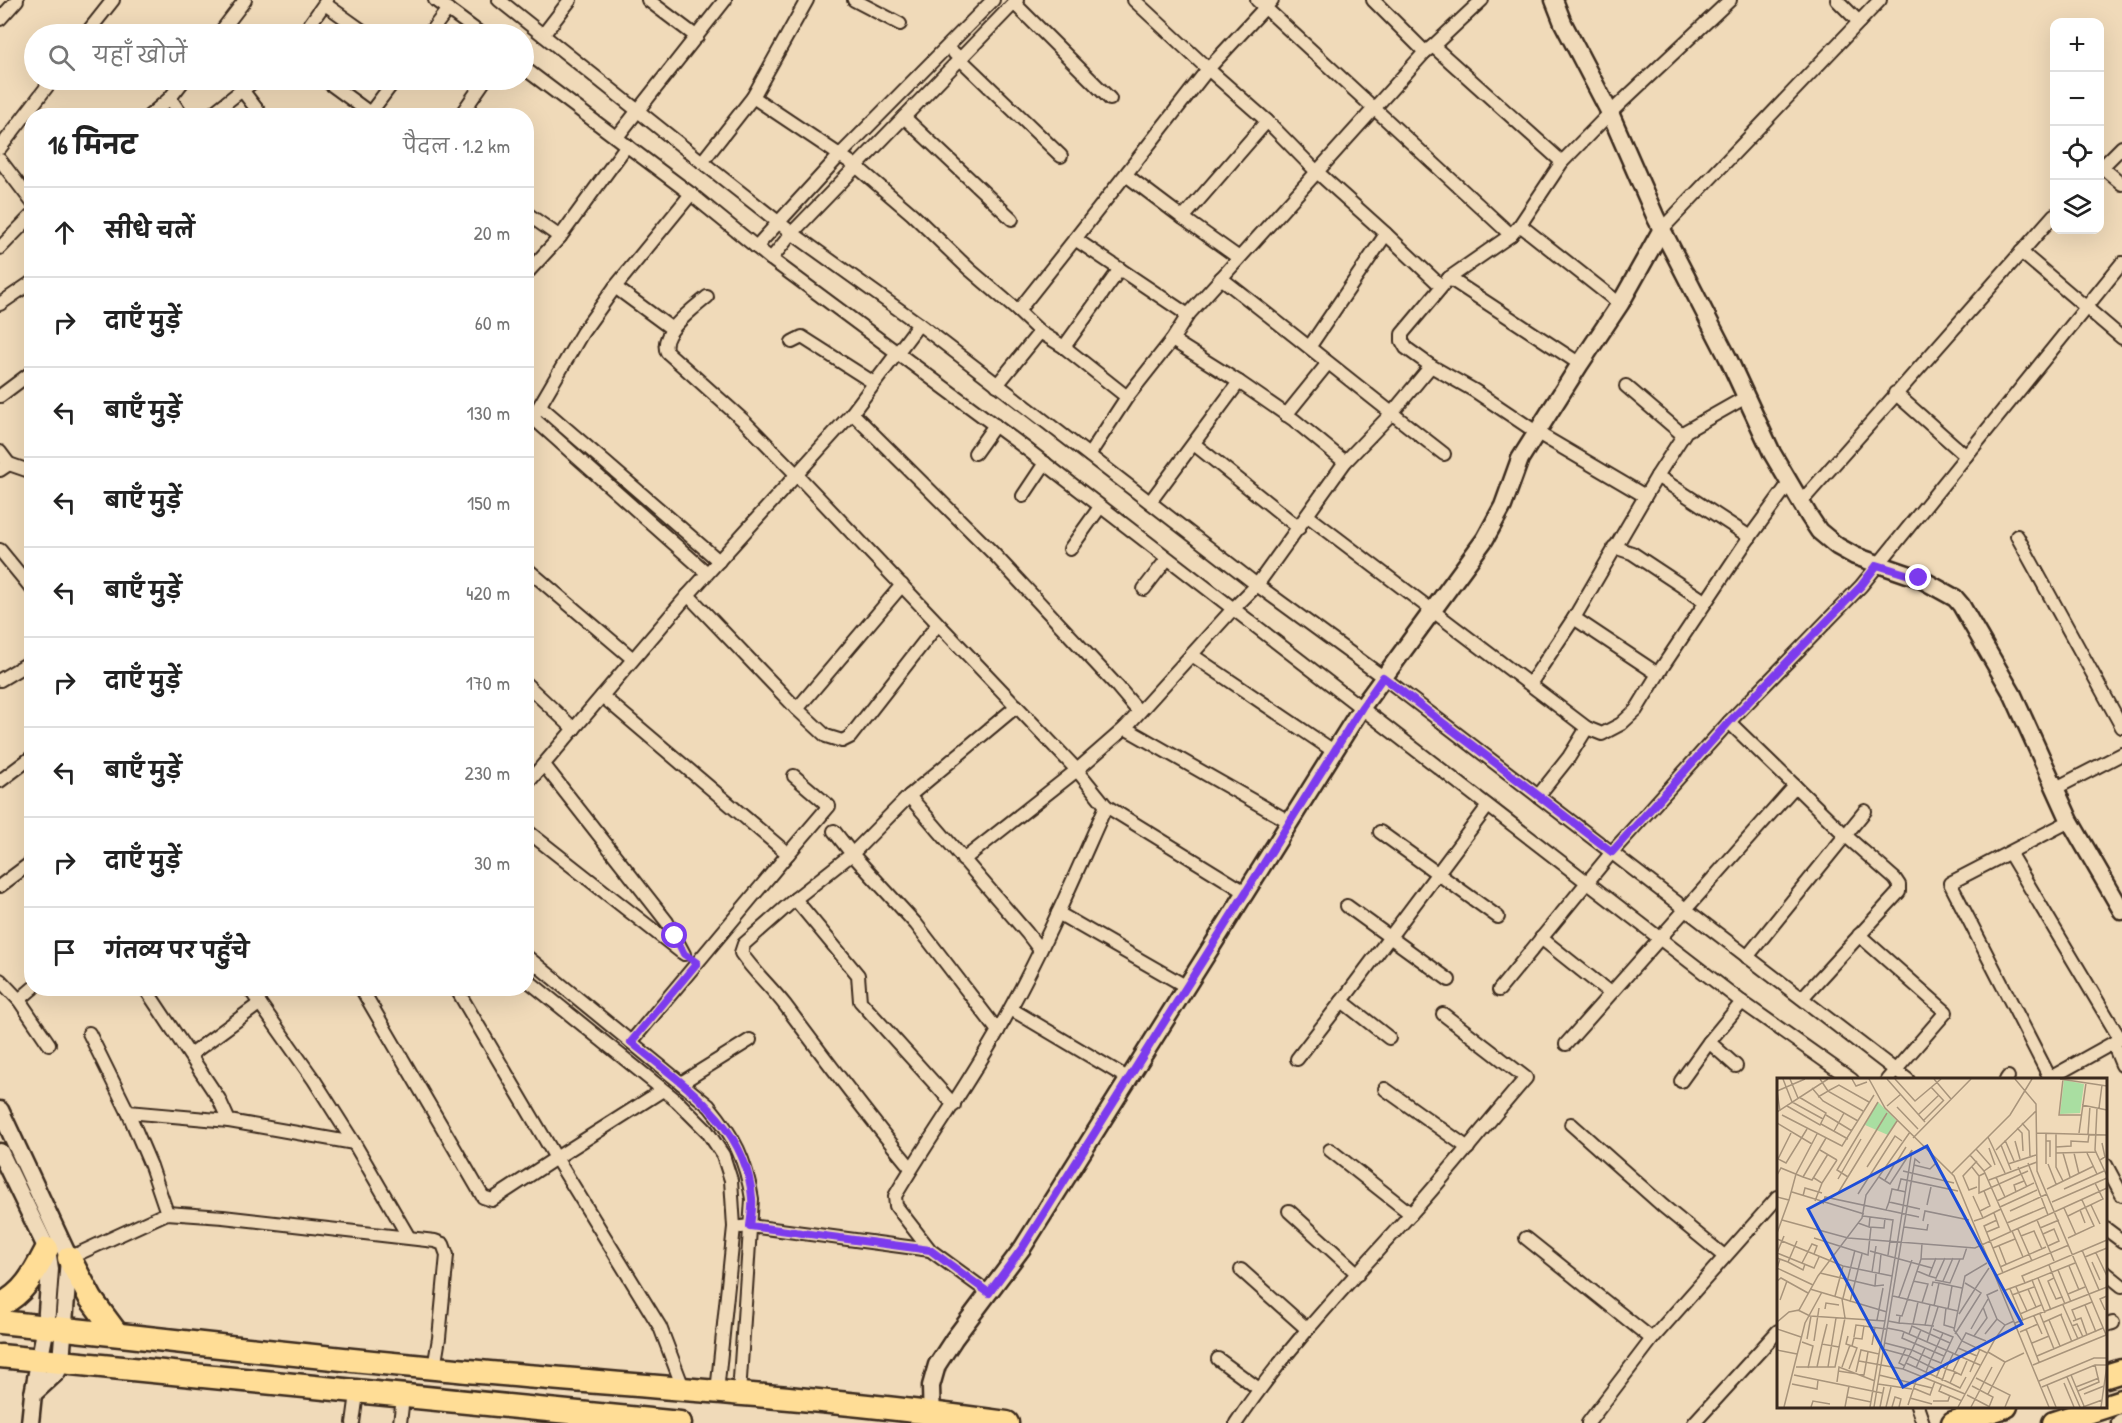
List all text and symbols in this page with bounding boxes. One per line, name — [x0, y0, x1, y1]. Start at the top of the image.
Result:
map controls — [2050, 18, 2104, 234]
button: + — [2050, 18, 2104, 72]
search box — [24, 24, 534, 90]
text: यहाँ खोजें — [93, 40, 187, 70]
icon: search — [45, 41, 78, 74]
button: − — [2050, 72, 2104, 126]
button: locate — [2050, 126, 2104, 180]
text: 16 मिनट — [48, 127, 137, 162]
text: पैदल · 1.2 km — [403, 132, 510, 159]
button: layers — [2050, 180, 2104, 234]
text: सीधे चलें — [105, 215, 195, 245]
icon: ahead — [48, 216, 81, 249]
text: 20 m — [473, 219, 510, 246]
text: दाएँ मुड़ें — [105, 305, 181, 335]
icon: right — [48, 306, 81, 339]
text: 60 m — [475, 309, 510, 336]
text: बाएँ मुड़ें — [105, 395, 182, 425]
icon: left — [48, 396, 81, 429]
text: 130 m — [467, 399, 510, 426]
text: बाएँ मुड़ें — [105, 485, 182, 515]
icon: left — [48, 486, 81, 519]
text: 150 m — [467, 489, 510, 516]
route end — [1905, 564, 1931, 590]
text: बाएँ मुड़ें — [105, 575, 182, 605]
icon: left — [48, 576, 81, 609]
text: 420 m — [466, 579, 510, 606]
text: दाएँ मुड़ें — [105, 665, 181, 695]
icon: right — [48, 666, 81, 699]
text: 170 m — [466, 669, 510, 696]
text: बाएँ मुड़ें — [105, 755, 182, 785]
icon: left — [48, 756, 81, 789]
text: 230 m — [465, 759, 510, 786]
text: दाएँ मुड़ें — [105, 845, 181, 875]
icon: right — [48, 846, 81, 879]
text: 30 m — [474, 849, 510, 876]
route start — [661, 922, 687, 948]
text: गंतव्य पर पहुँचे — [105, 935, 249, 965]
icon: arrive — [48, 936, 81, 969]
inset map — [1777, 1078, 2107, 1408]

